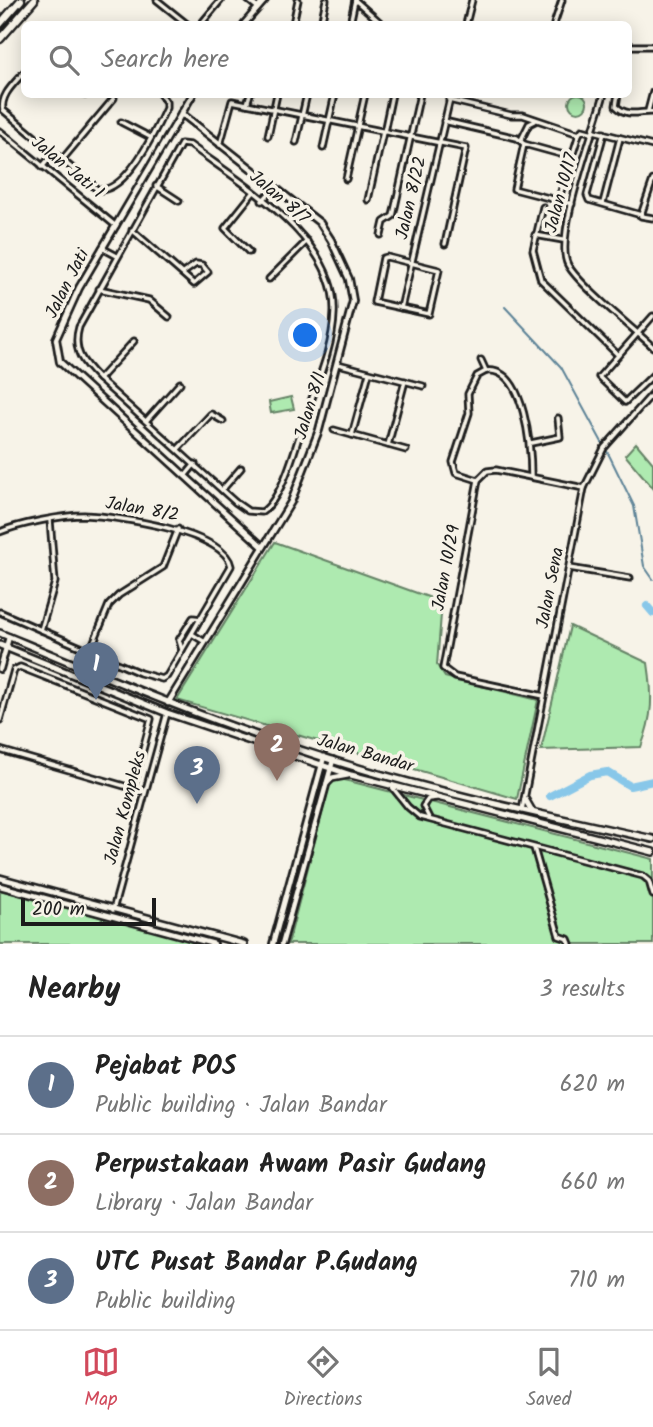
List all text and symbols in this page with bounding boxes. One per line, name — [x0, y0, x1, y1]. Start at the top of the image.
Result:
search box — [21, 21, 632, 98]
text: Search here — [101, 39, 229, 81]
icon: search — [45, 41, 83, 79]
street label: Jalan Jati 1 — [24, 129, 110, 207]
street label: Jalan 10/17 — [537, 149, 587, 236]
street label: Jalan 8/22 — [388, 153, 436, 243]
street label: Jalan 8/7 — [242, 164, 316, 233]
street label: Jalan Jati — [38, 244, 98, 324]
your location — [288, 318, 322, 352]
street label: Jalan 8/1 — [287, 369, 335, 443]
street label: Jalan 8/2 — [103, 489, 181, 531]
street label: Jalan 10/29 — [424, 522, 470, 613]
street label: Jalan Sena — [529, 545, 573, 631]
pin: 1 — [73, 642, 119, 700]
pin: 2 — [254, 723, 300, 781]
street label: Jalan Bandar — [313, 726, 418, 782]
pin: 3 — [174, 746, 220, 804]
street label: Jalan Kompleks — [97, 747, 155, 868]
scale bar — [21, 895, 156, 927]
text: 200 m — [32, 895, 85, 925]
text: Nearby — [28, 966, 120, 1014]
text: 3 results — [539, 972, 625, 1008]
text: Pejabat POS — [95, 1046, 236, 1088]
text: 1 — [48, 1067, 54, 1103]
text: 620 m — [560, 1067, 625, 1103]
text: Public building · Jalan Bandar — [95, 1088, 387, 1124]
text: Perpustakaan Awam Pasir Gudang — [95, 1144, 486, 1186]
text: 2 — [44, 1165, 58, 1201]
text: 660 m — [560, 1165, 625, 1201]
text: Library · Jalan Bandar — [95, 1186, 313, 1222]
text: UTC Pusat Bandar P.Gudang — [95, 1242, 418, 1284]
text: 3 — [45, 1263, 57, 1299]
text: 710 m — [568, 1263, 625, 1299]
text: Public building — [95, 1284, 236, 1320]
tab: Map — [82, 1343, 120, 1415]
tab: Directions — [284, 1343, 362, 1415]
tab: Saved — [526, 1343, 571, 1415]

